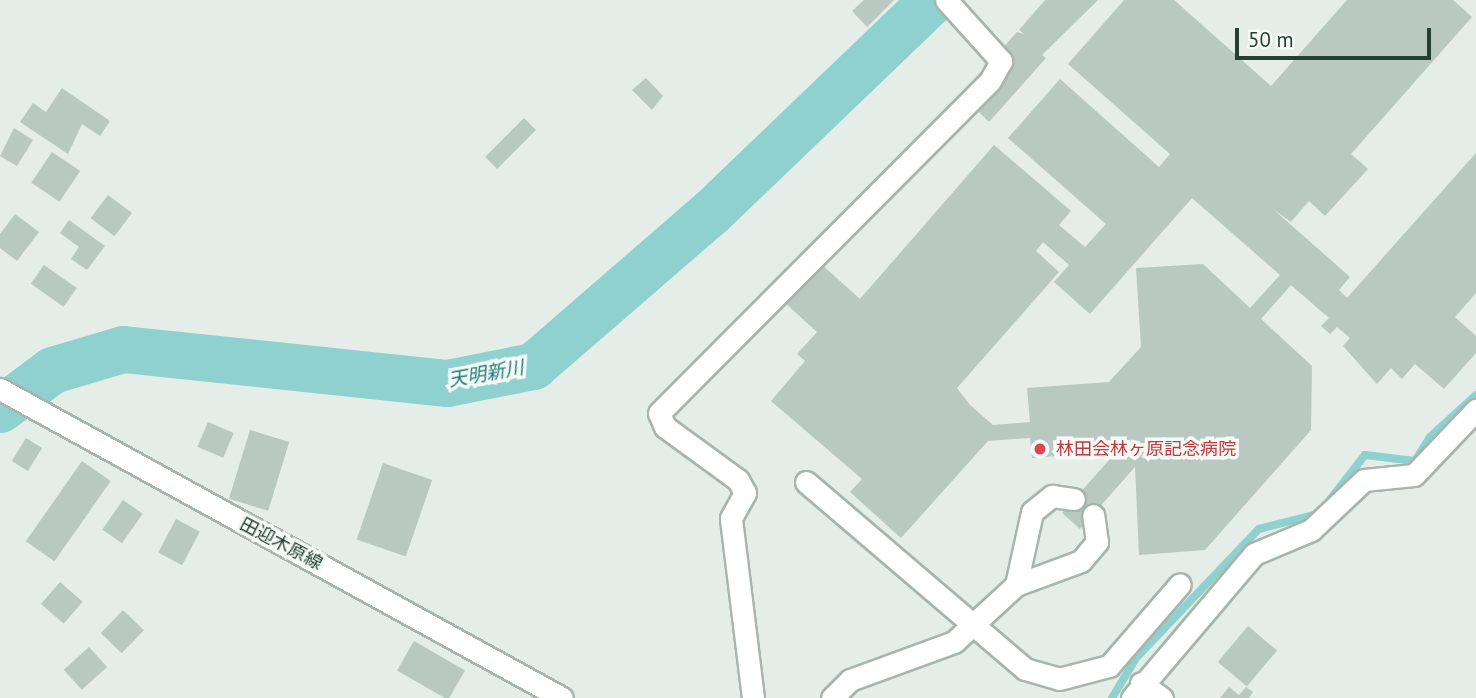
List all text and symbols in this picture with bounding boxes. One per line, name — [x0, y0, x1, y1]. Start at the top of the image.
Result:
scale bar — [1238, 14, 1434, 58]
text: 50 m — [1248, 26, 1294, 53]
water label: 天明新川 — [447, 356, 525, 392]
place label: 林田会林ヶ原記念病院 — [1056, 438, 1236, 460]
marker: 林田会林ヶ原記念病院 — [1030, 439, 1050, 459]
street label: 田迎木原線 — [236, 513, 326, 575]

